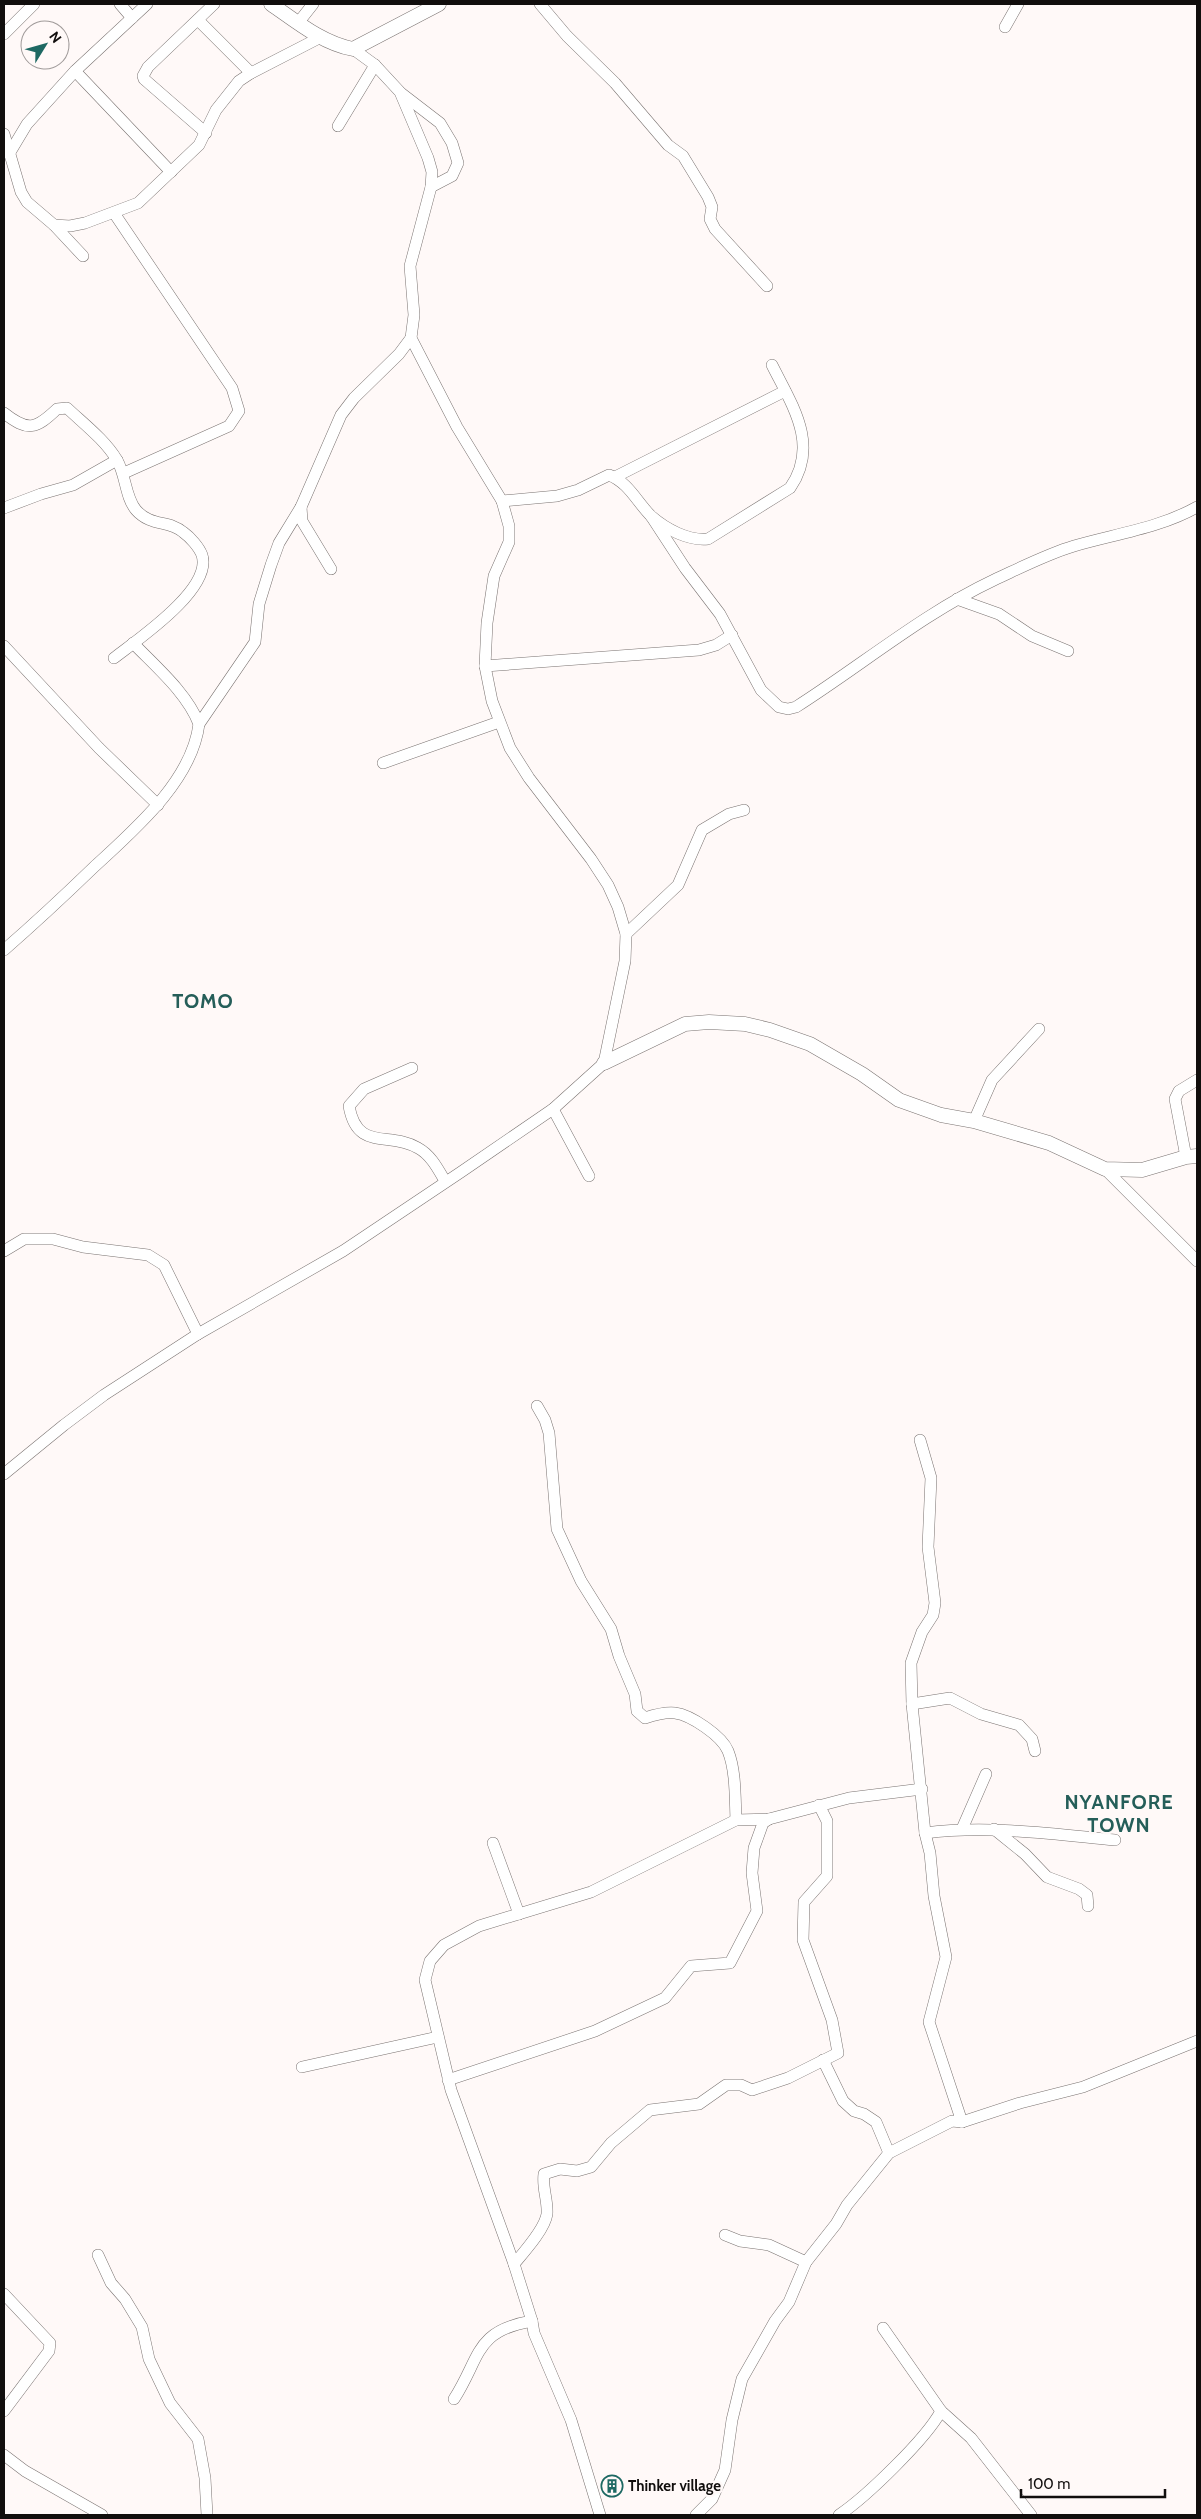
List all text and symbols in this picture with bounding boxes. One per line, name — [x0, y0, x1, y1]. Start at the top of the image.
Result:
north arrow — [20, 20, 70, 70]
text: N — [45, 28, 66, 47]
district label: TOMO — [172, 989, 234, 1013]
district label: NYANFORE TOWN — [1064, 1790, 1174, 1837]
scale bar — [1021, 2466, 1165, 2498]
building icon: Thinker village — [600, 2474, 624, 2498]
text: 100 m — [1028, 2475, 1070, 2493]
place label: Thinker village — [628, 2477, 721, 2495]

